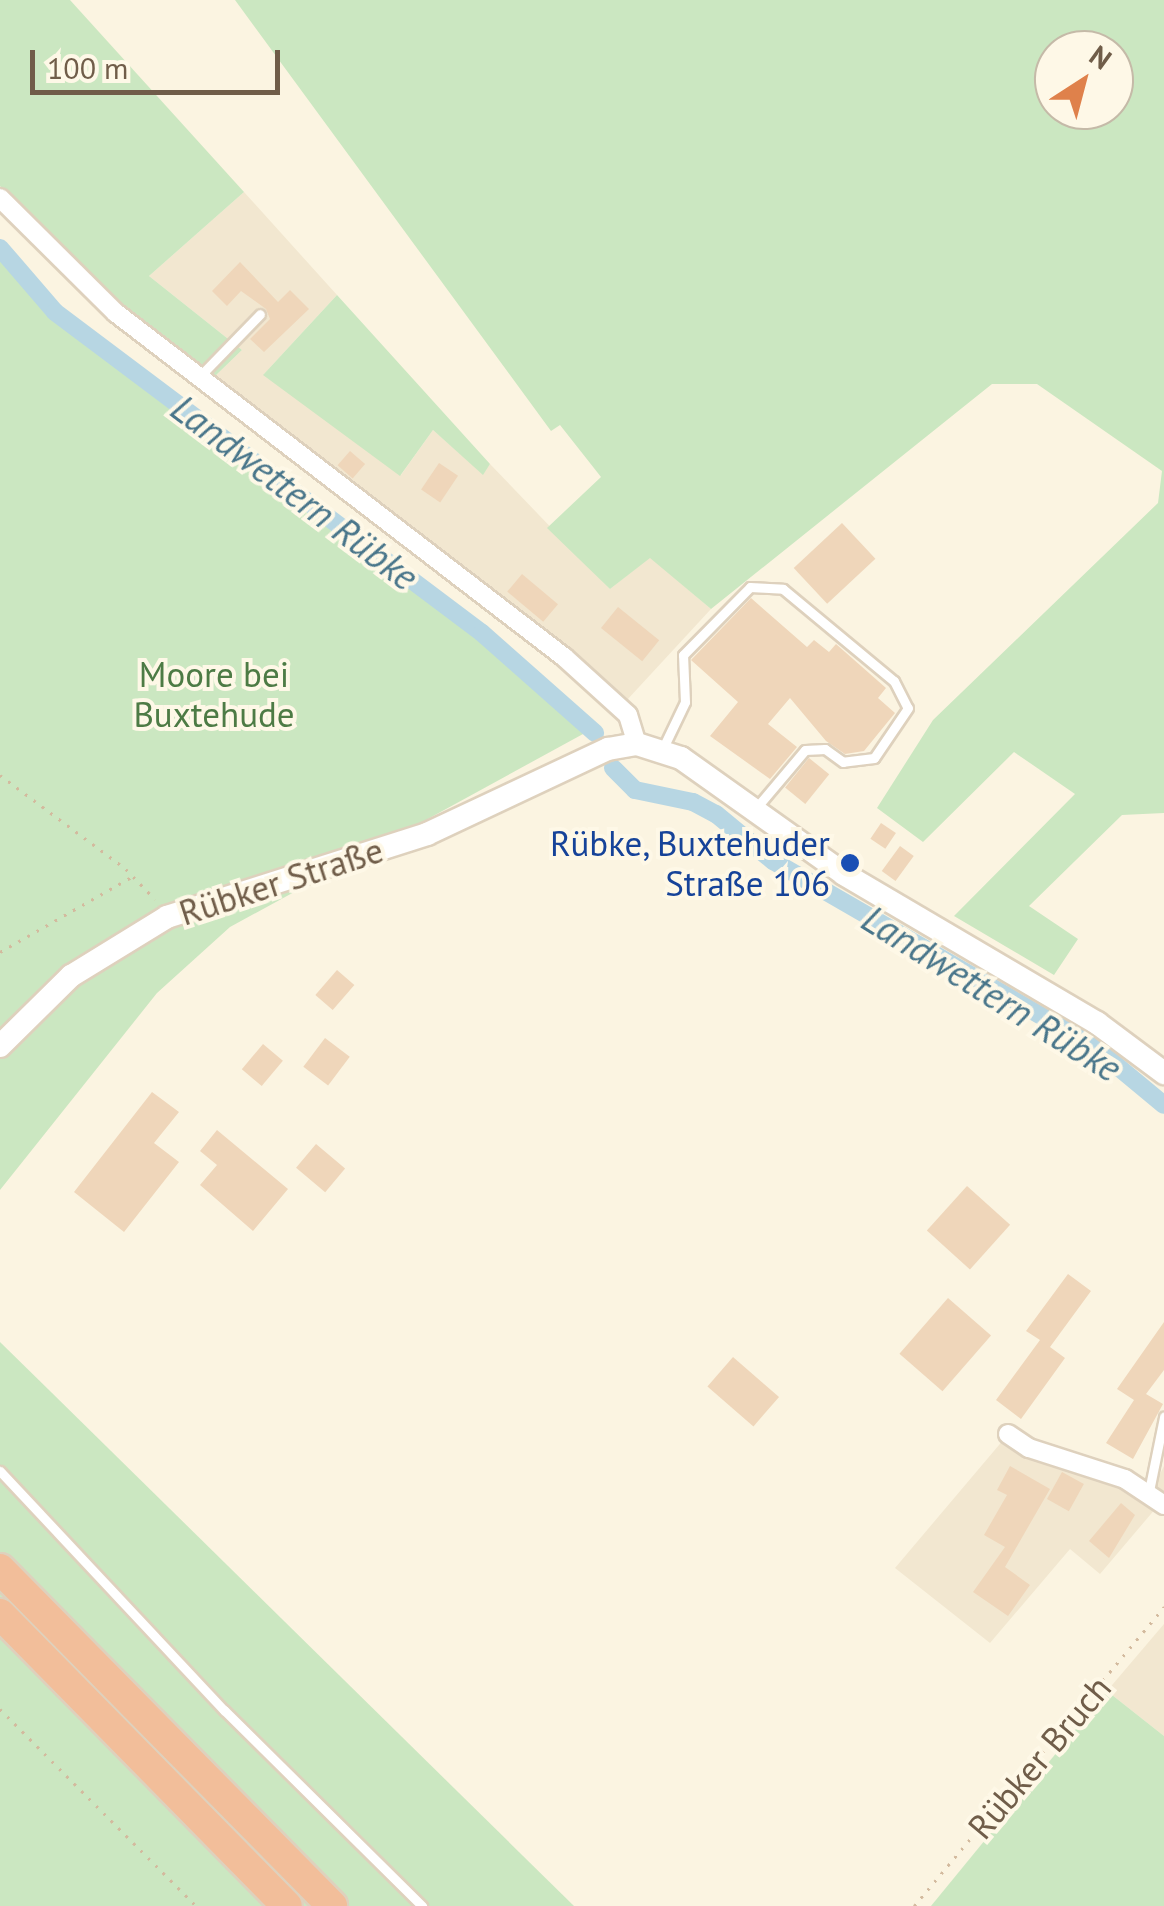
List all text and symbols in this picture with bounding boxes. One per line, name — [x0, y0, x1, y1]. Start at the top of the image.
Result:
scale bar — [35, 30, 285, 92]
north arrow — [1034, 30, 1134, 130]
text: N — [1082, 37, 1119, 77]
text: 100 m — [47, 48, 128, 87]
water label: Landwettern Rübke — [163, 385, 427, 599]
park label: Moore bei Buxtehude — [133, 653, 295, 735]
place label: Rübke, Buxtehuder Straße 106 — [547, 822, 830, 904]
street label: Rübker Straße — [174, 828, 388, 934]
marker: Rübke, Buxtehuder Straße 106 — [839, 852, 861, 874]
water label: Landwettern Rübke — [854, 895, 1130, 1091]
street label: Rübker Bruch — [959, 1667, 1119, 1847]

